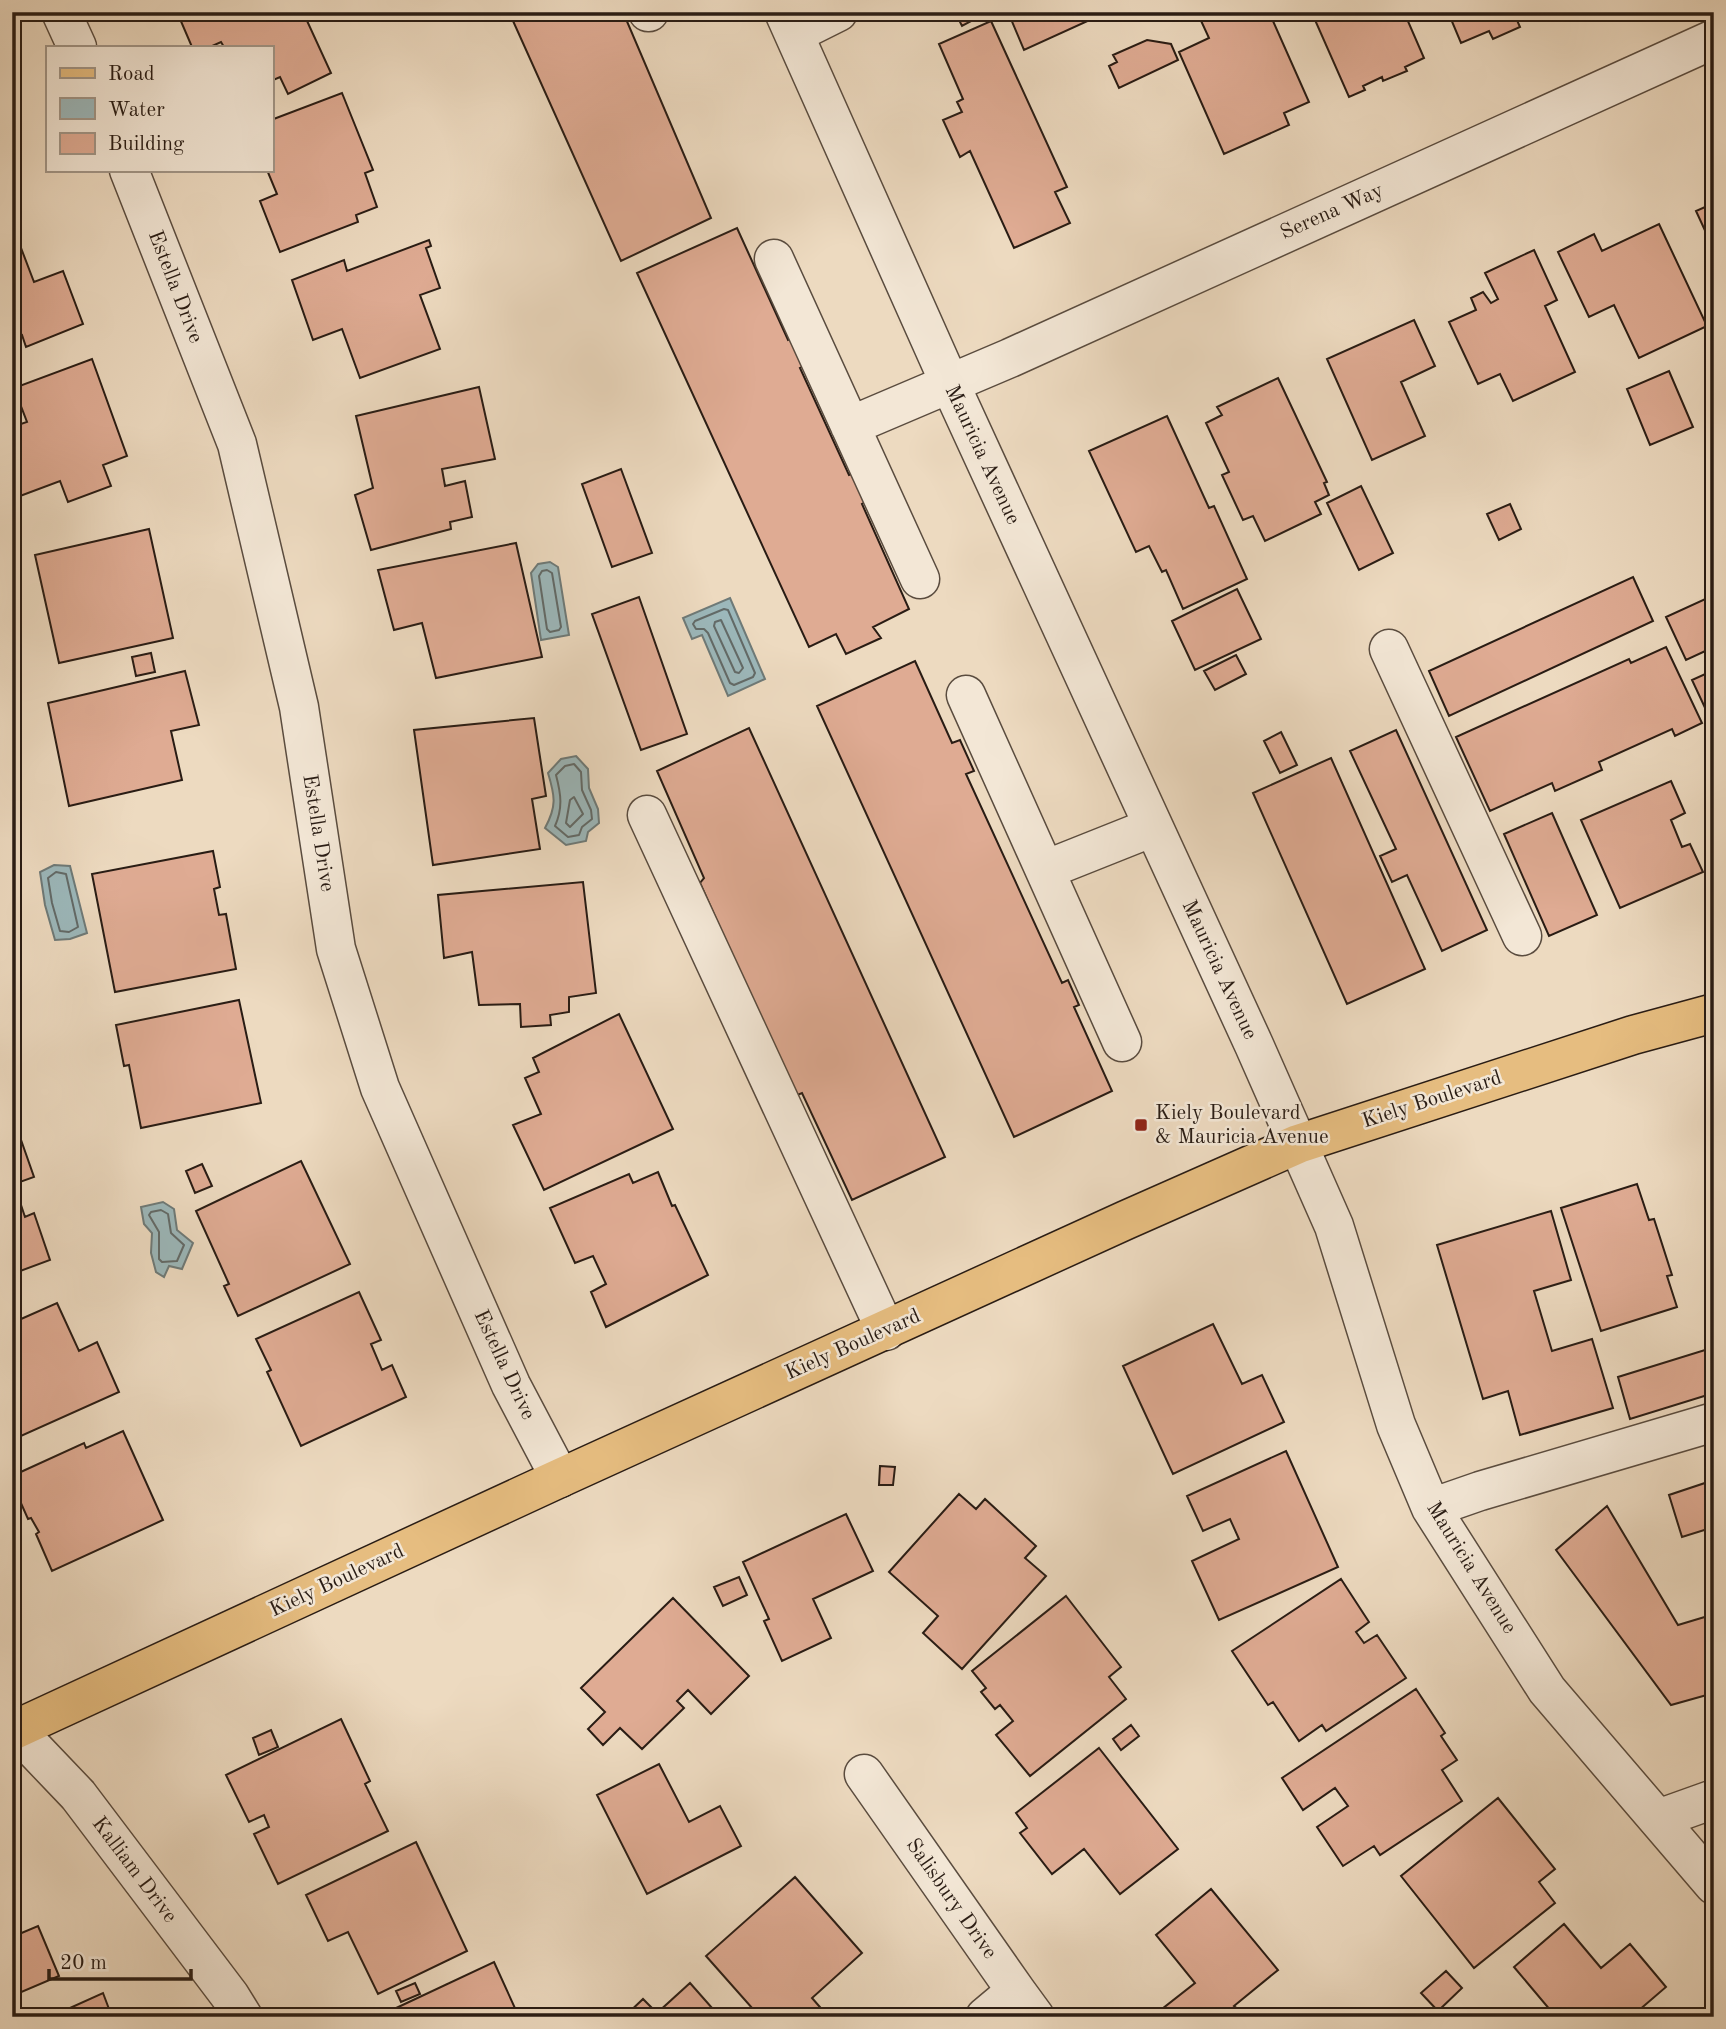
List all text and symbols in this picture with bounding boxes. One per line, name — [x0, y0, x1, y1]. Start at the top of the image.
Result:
legend — [46, 46, 273, 172]
text: Road — [108, 64, 155, 85]
text: Water — [108, 100, 165, 121]
text: Building — [108, 134, 185, 155]
street label: Serena Way — [1277, 180, 1387, 244]
street label: Estella Drive — [144, 228, 206, 346]
street label: Mauricia Avenue — [941, 382, 1023, 528]
street label: Estella Drive — [298, 773, 338, 893]
street label: Mauricia Avenue — [1178, 897, 1260, 1043]
street label: Kiely Boulevard — [1359, 1067, 1505, 1133]
place label: Kiely Boulevard & Mauricia Avenue — [1155, 1103, 1329, 1148]
marker: Kiely Boulevard & Mauricia Avenue — [1133, 1117, 1149, 1133]
street label: Kiely Boulevard — [782, 1306, 924, 1384]
street label: Estella Drive — [469, 1307, 539, 1423]
street label: Mauricia Avenue — [1422, 1498, 1520, 1638]
street label: Kiely Boulevard — [267, 1541, 408, 1621]
street label: Kalliam Drive — [88, 1813, 180, 1927]
street label: Salisbury Drive — [902, 1835, 1000, 1963]
scale bar — [49, 1938, 191, 1982]
text: 20 m — [60, 1953, 107, 1974]

